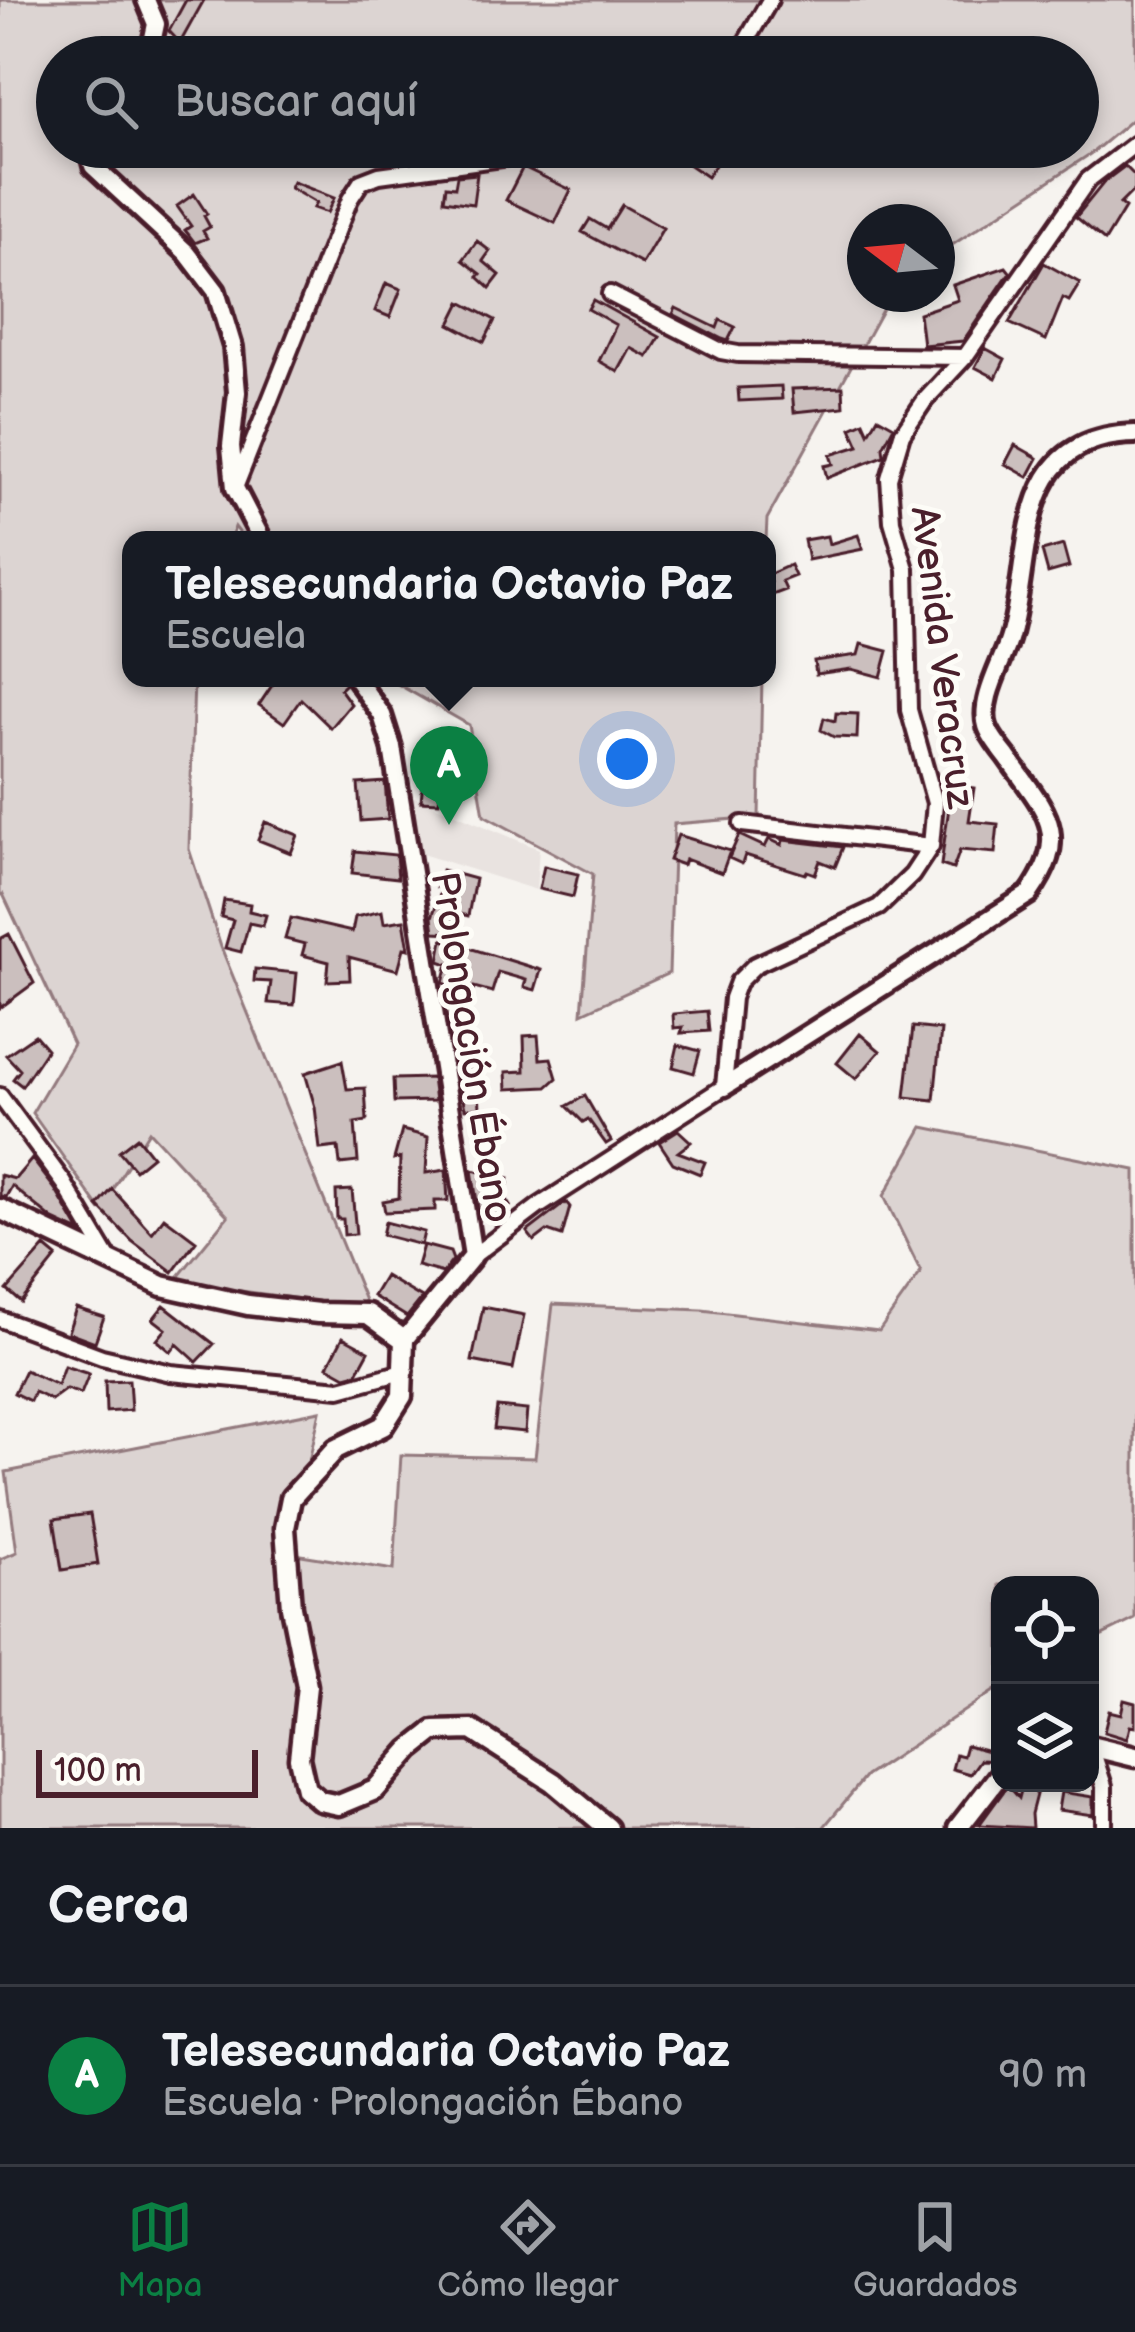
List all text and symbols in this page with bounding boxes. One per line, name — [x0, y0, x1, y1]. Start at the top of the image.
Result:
search box — [36, 36, 1099, 168]
icon: search — [78, 69, 144, 135]
text: Buscar aquí — [174, 75, 417, 130]
north arrow — [847, 204, 955, 312]
street label: Avenida Veracruz — [900, 504, 983, 811]
popup — [122, 531, 776, 687]
text: Telesecundaria Octavio Paz — [165, 558, 733, 613]
text: Escuela — [165, 613, 306, 660]
pin: A — [410, 726, 488, 825]
your location — [597, 729, 657, 789]
street label: Prolongación Ébano — [420, 868, 522, 1226]
map controls — [991, 1576, 1099, 1792]
button: locate — [991, 1576, 1099, 1684]
button: layers — [991, 1684, 1099, 1792]
scale bar — [36, 1744, 258, 1797]
text: 100 m — [54, 1751, 142, 1791]
text: Cerca — [48, 1876, 190, 1937]
text: Telesecundaria Octavio Paz — [162, 2025, 730, 2080]
text: A — [75, 2052, 99, 2099]
text: 90 m — [999, 2052, 1087, 2099]
text: Escuela · Prolongación Ébano — [162, 2080, 683, 2127]
tab: Mapa — [117, 2194, 202, 2306]
tab: Cómo llegar — [437, 2194, 618, 2306]
tab: Guardados — [853, 2194, 1018, 2306]

